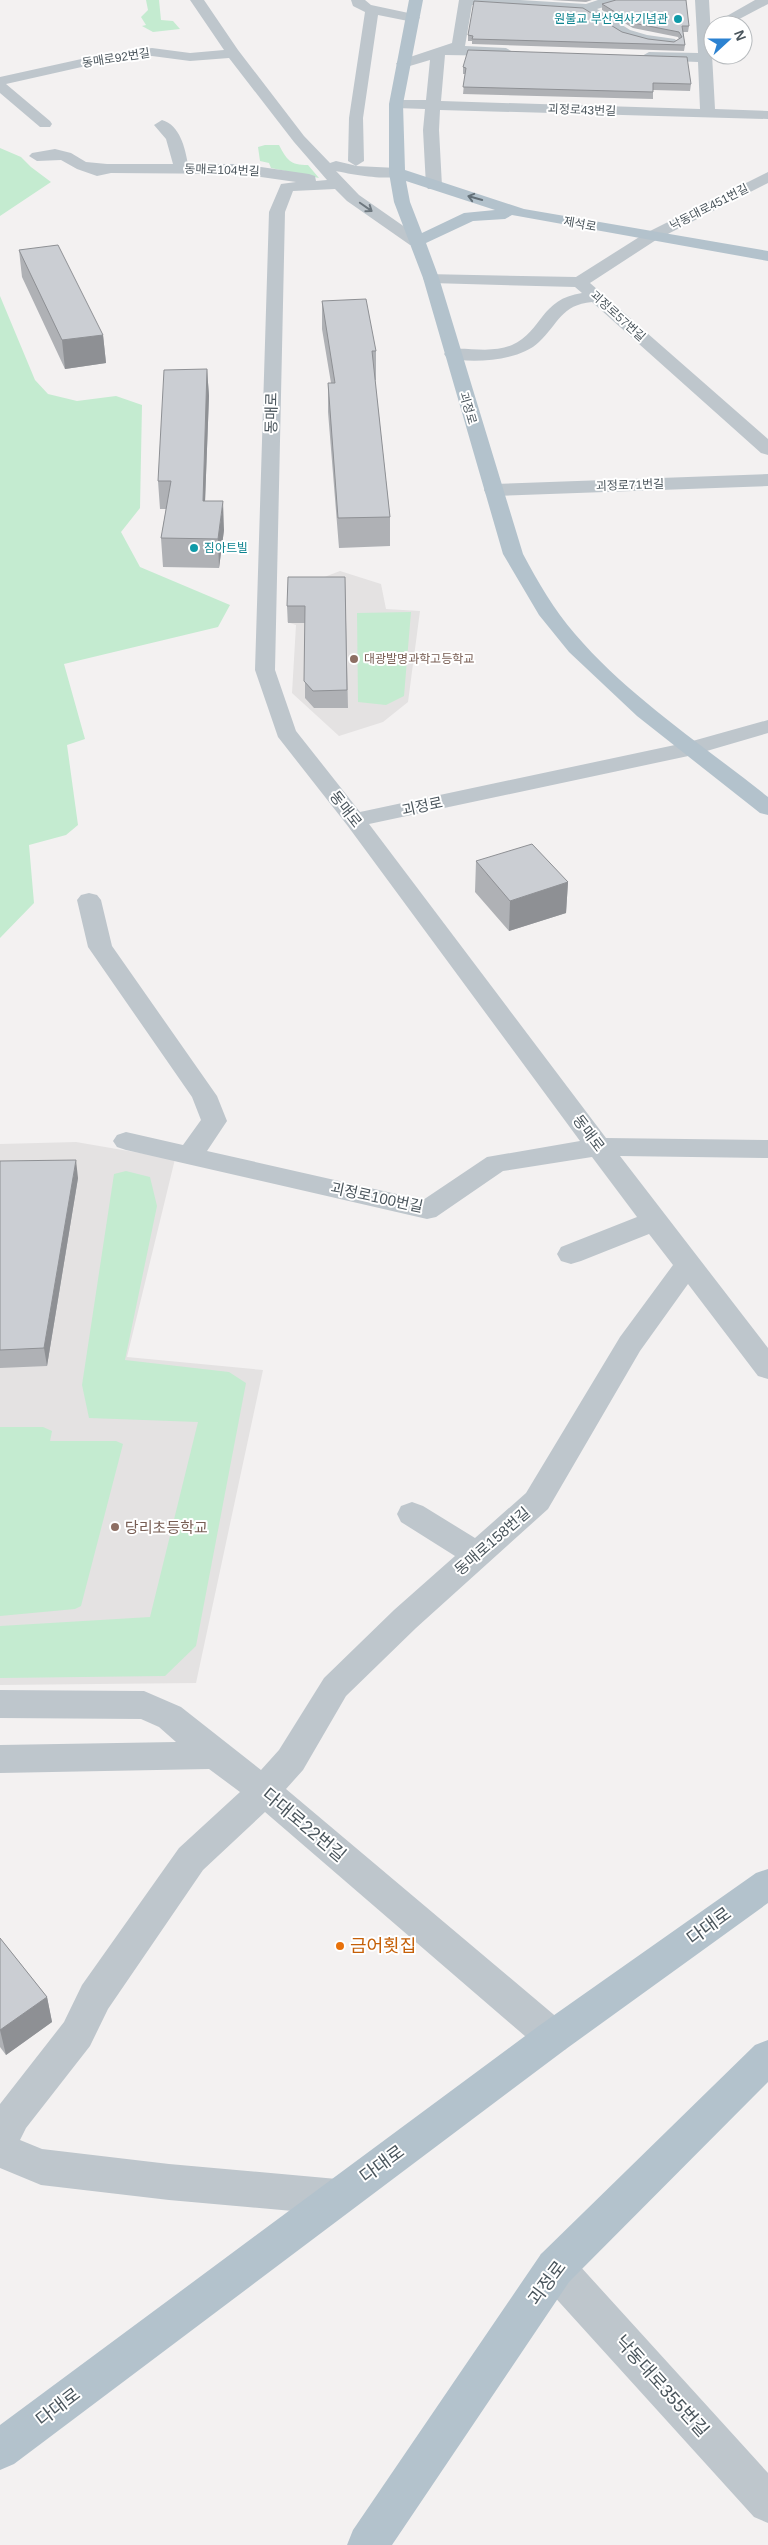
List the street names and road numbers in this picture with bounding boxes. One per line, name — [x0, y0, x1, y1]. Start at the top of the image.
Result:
street label: 동매로92번길 — [81, 46, 151, 70]
street label: 괴정로43번길 — [547, 102, 617, 118]
street label: 동매로104번길 — [184, 162, 260, 178]
street label: 낙동대로451번길 — [667, 181, 751, 233]
street label: 제석로 — [562, 214, 598, 234]
street label: 괴정로57번길 — [588, 288, 648, 344]
street label: 괴정로 — [457, 390, 479, 426]
street label: 동매로 — [262, 392, 280, 434]
street label: 괴정로71번길 — [595, 477, 665, 493]
street label: 동매로 — [327, 787, 365, 831]
street label: 괴정로 — [400, 793, 444, 819]
street label: 동매로 — [570, 1111, 608, 1155]
street label: 괴정로100번길 — [329, 1179, 425, 1215]
street label: 동매로158번길 — [451, 1504, 533, 1578]
street label: 다대로22번길 — [258, 1784, 350, 1866]
street label: 다대로 — [683, 1903, 735, 1949]
street label: 다대로 — [356, 2141, 408, 2187]
street label: 괴정로 — [524, 2257, 570, 2309]
street label: 낙동대로355번길 — [611, 2331, 713, 2441]
street label: 다대로 — [32, 2384, 84, 2430]

